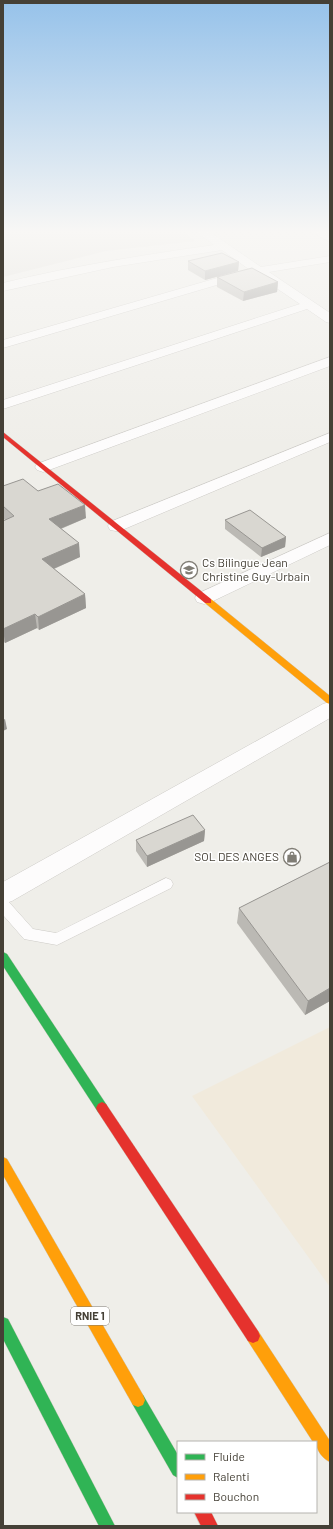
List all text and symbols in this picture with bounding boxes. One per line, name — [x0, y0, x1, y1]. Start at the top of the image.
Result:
place label: Cs Bilingue Jean Christine Guy-Urbain — [202, 555, 310, 583]
school or university icon: Cs Bilingue Jean Christine Guy-Urbain — [179, 560, 199, 580]
shop icon: SOL DES ANGES — [282, 847, 302, 867]
place label: SOL DES ANGES — [194, 849, 279, 863]
road number: RNIE 1 — [71, 1307, 109, 1325]
legend — [177, 1441, 317, 1513]
text: Fluide — [213, 1449, 245, 1463]
text: Ralenti — [213, 1469, 250, 1483]
text: Bouchon — [213, 1489, 259, 1503]

